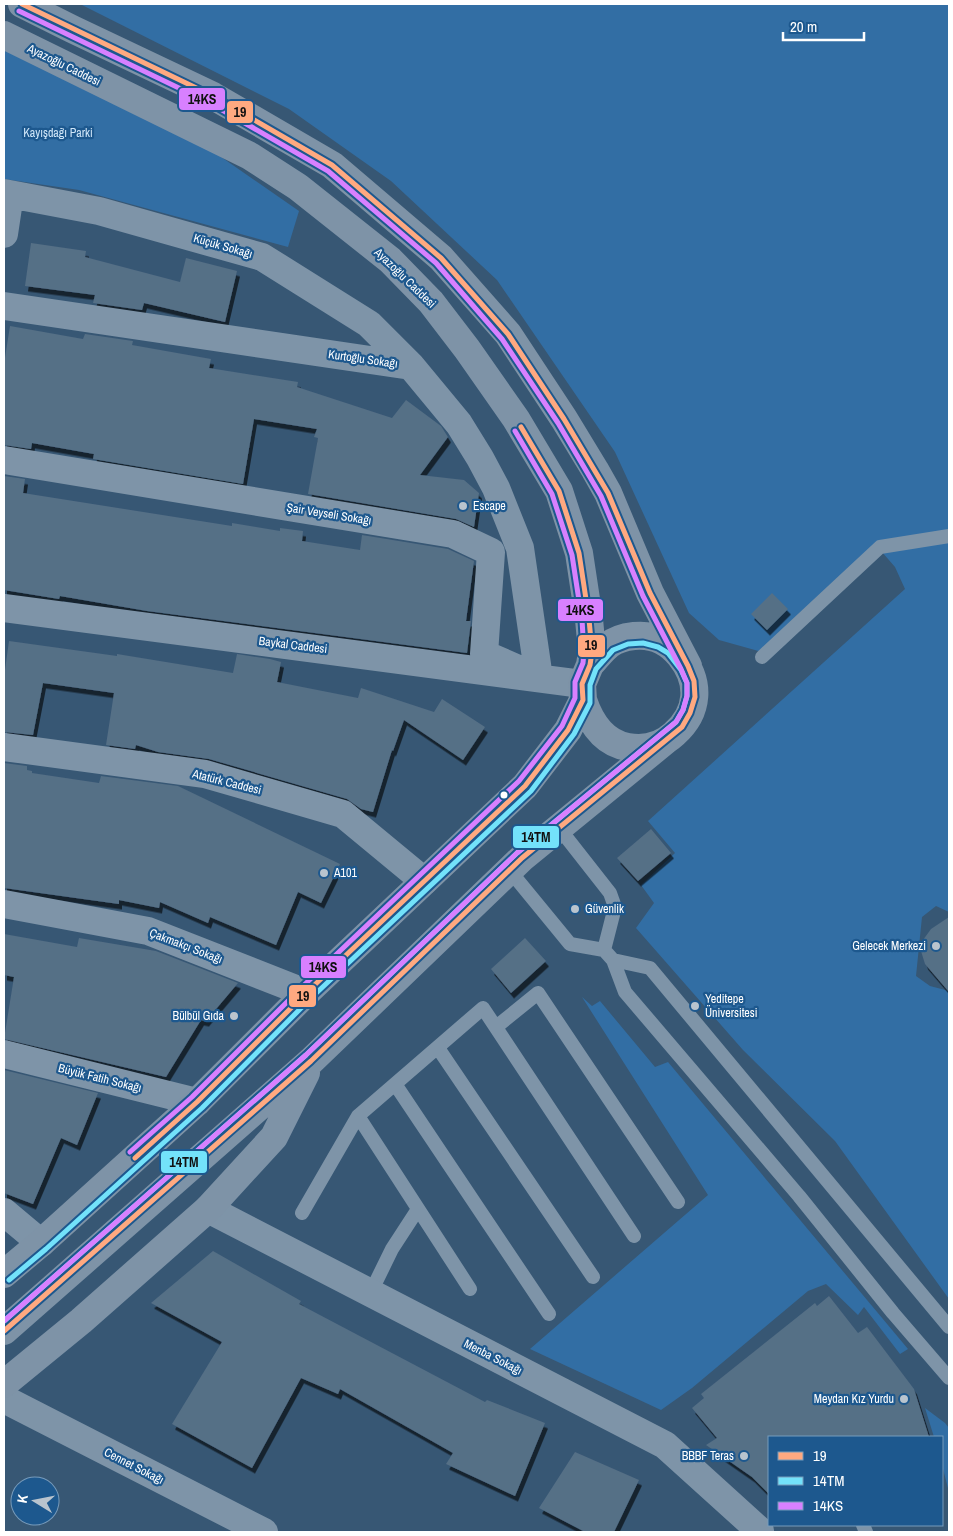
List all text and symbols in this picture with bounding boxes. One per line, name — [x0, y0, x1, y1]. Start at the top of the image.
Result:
scale bar — [783, 10, 864, 42]
text: 20 m — [790, 16, 817, 37]
street label: Ayazoğlu Caddesi — [24, 40, 103, 90]
line badge: 14KS — [178, 87, 226, 111]
text: 14KS — [188, 90, 217, 108]
line badge: 19 — [226, 100, 254, 124]
text: 19 — [234, 103, 246, 121]
park label: Kayışdağı Parki — [23, 125, 93, 141]
street label: Küçük Sokağı — [192, 230, 254, 262]
street label: Ayazoğlu Caddesi — [370, 244, 439, 311]
street label: Kurtoğlu Sokağı — [327, 346, 399, 372]
place label: Escape — [473, 498, 506, 514]
street label: Şair Veyseli Sokağı — [285, 499, 373, 529]
marker: Escape — [457, 500, 469, 512]
line badge: 14KS — [557, 598, 604, 622]
text: 14KS — [566, 601, 595, 619]
street label: Baykal Caddesi — [258, 633, 328, 657]
line badge: 19 — [577, 634, 606, 658]
text: 19 — [585, 636, 597, 654]
street label: Atatürk Caddesi — [190, 765, 263, 798]
unlabelled marker — [499, 790, 509, 800]
line badge: 14TM — [512, 825, 560, 849]
text: 14TM — [521, 828, 551, 846]
place label: A101 — [333, 865, 358, 881]
marker: A101 — [318, 867, 330, 879]
place label: Güvenlik — [585, 901, 624, 917]
marker: Güvenlik — [569, 903, 581, 915]
street label: Çakmakçı Sokağı — [147, 925, 225, 967]
place label: Gelecek Merkezi — [852, 938, 926, 954]
marker: Gelecek Merkezi — [930, 940, 942, 952]
line badge: 14KS — [300, 955, 347, 979]
text: 14KS — [309, 958, 338, 976]
line badge: 19 — [288, 984, 317, 1008]
text: 19 — [297, 987, 309, 1005]
place label: Yeditepe Üniversitesi — [705, 991, 758, 1021]
marker: Yeditepe Üniversitesi — [689, 1000, 701, 1012]
place label: Bülbül Gıda — [173, 1008, 225, 1024]
marker: Bülbül Gıda — [228, 1010, 240, 1022]
street label: Büyük Fatih Sokağı — [57, 1060, 143, 1096]
line badge: 14TM — [160, 1150, 208, 1174]
text: 14TM — [169, 1153, 199, 1171]
street label: Menba Sokağı — [461, 1335, 525, 1379]
place label: Meydan Kız Yurdu — [814, 1391, 894, 1407]
marker: Meydan Kız Yurdu — [898, 1393, 910, 1405]
legend — [768, 1436, 943, 1526]
street label: Cennet Sokağı — [101, 1444, 167, 1488]
text: 19 — [813, 1445, 827, 1466]
place label: BBBF Teras — [682, 1448, 734, 1464]
marker: BBBF Teras — [738, 1450, 750, 1462]
text: 14TM — [813, 1470, 844, 1491]
north arrow — [10, 1476, 60, 1526]
text: K — [13, 1492, 32, 1504]
text: 14KS — [813, 1495, 843, 1516]

